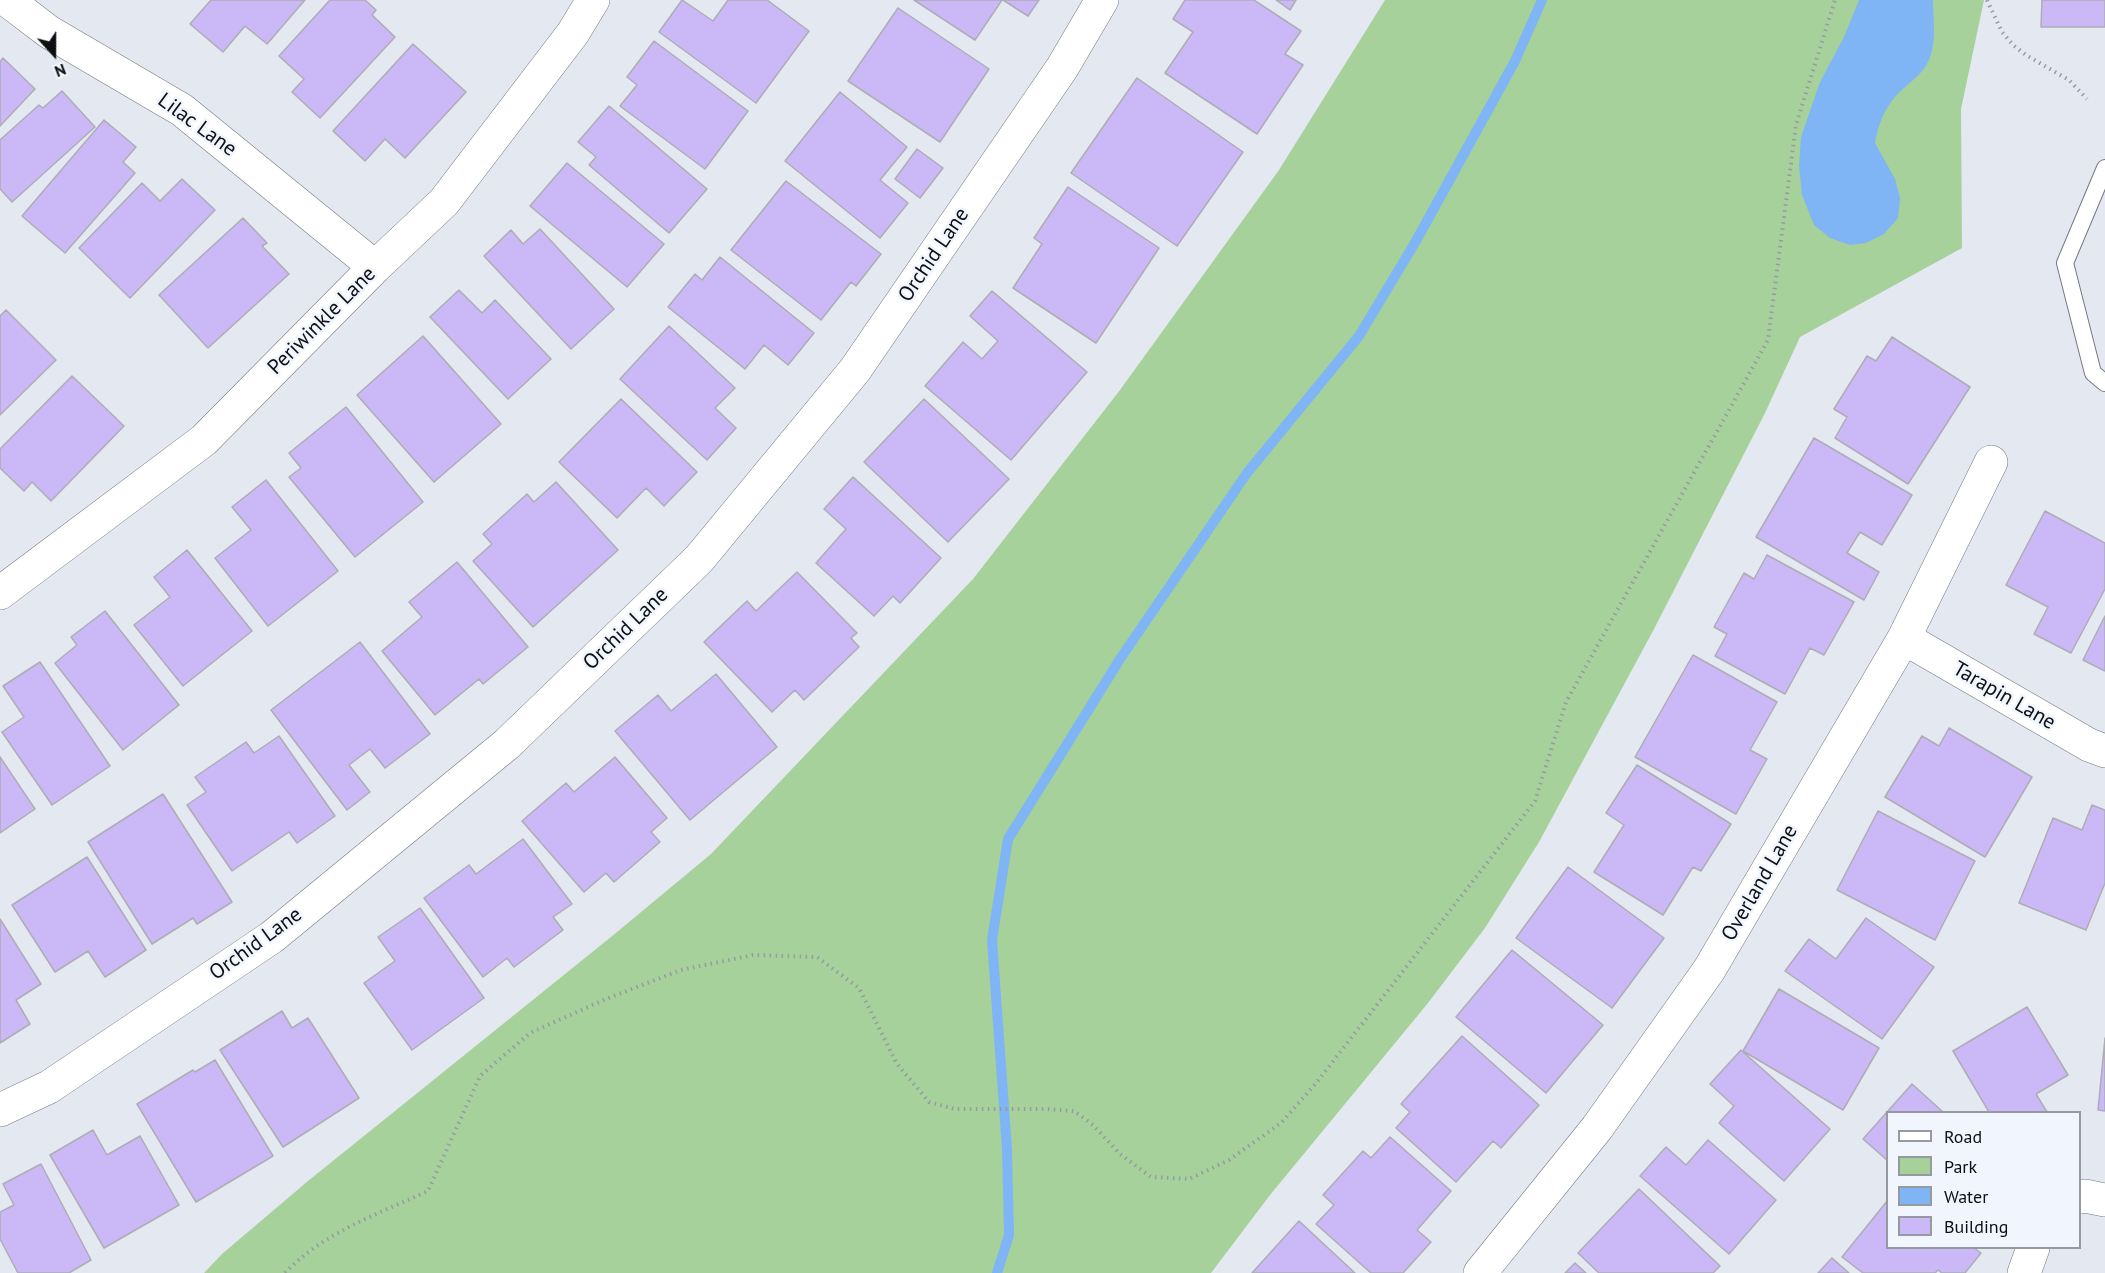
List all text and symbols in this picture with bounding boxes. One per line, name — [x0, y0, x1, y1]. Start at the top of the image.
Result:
north arrow — [24, 24, 84, 84]
text: N — [52, 60, 69, 82]
street label: Lilac Lane — [153, 88, 241, 162]
street label: Orchid Lane — [893, 203, 975, 307]
street label: Periwinkle Lane — [263, 262, 381, 380]
street label: Orchid Lane — [578, 582, 674, 676]
street label: Tarapin Lane — [1948, 656, 2060, 736]
street label: Overland Lane — [1717, 821, 1803, 945]
street label: Orchid Lane — [205, 902, 307, 986]
legend — [1886, 1111, 2081, 1249]
text: Road — [1944, 1125, 1982, 1148]
text: Park — [1944, 1155, 1977, 1178]
text: Water — [1944, 1185, 1988, 1208]
text: Building — [1944, 1215, 2008, 1238]

